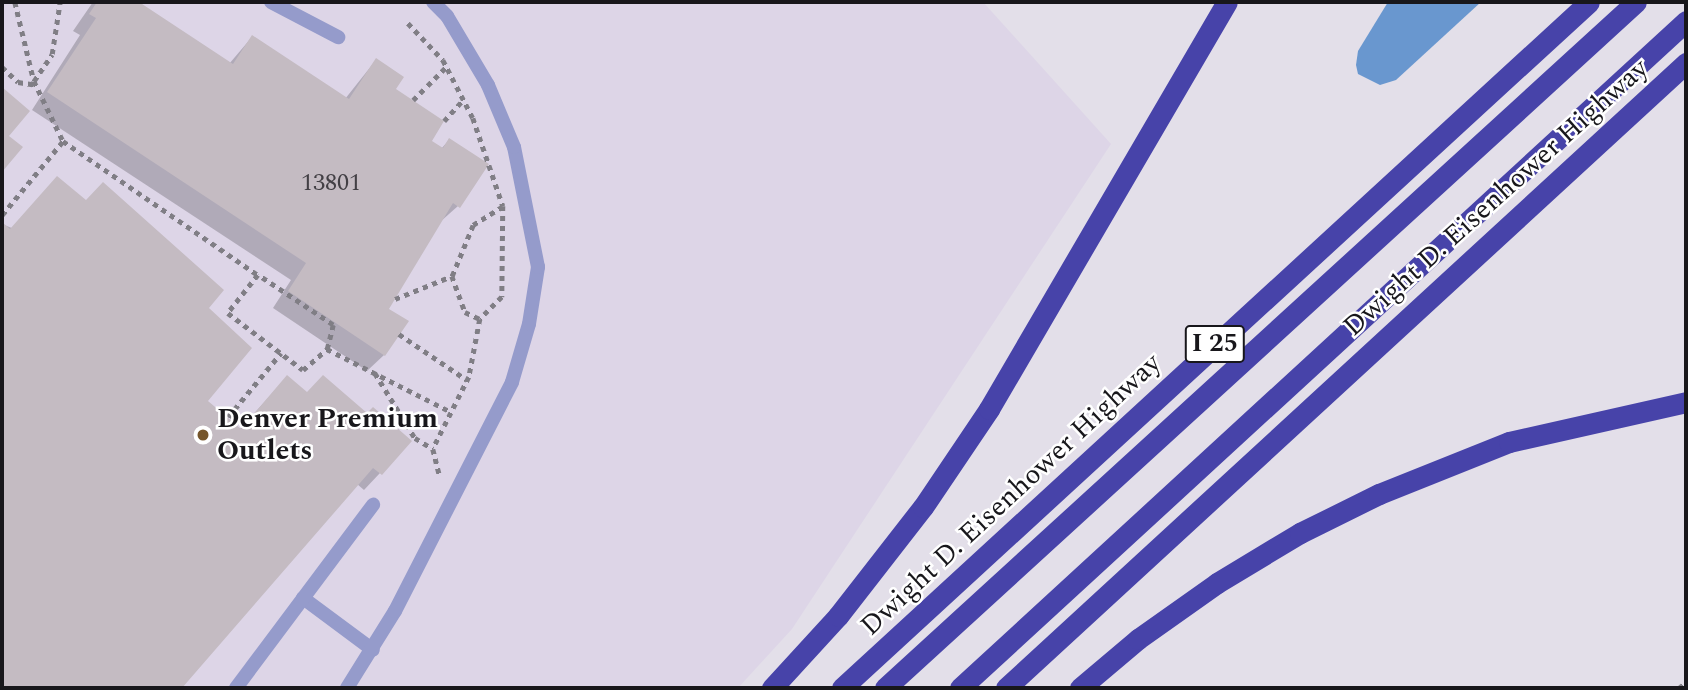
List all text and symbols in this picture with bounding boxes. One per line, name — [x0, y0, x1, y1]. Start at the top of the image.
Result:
street label: Dwight D. Eisenhower Highway — [1337, 52, 1655, 344]
house number: 13801 — [301, 170, 361, 198]
road number: I 25 — [1184, 322, 1246, 366]
street label: Dwight D. Eisenhower Highway — [854, 347, 1168, 643]
place label: Denver Premium Outlets — [217, 402, 438, 468]
marker: Denver Premium Outlets — [195, 427, 211, 443]

